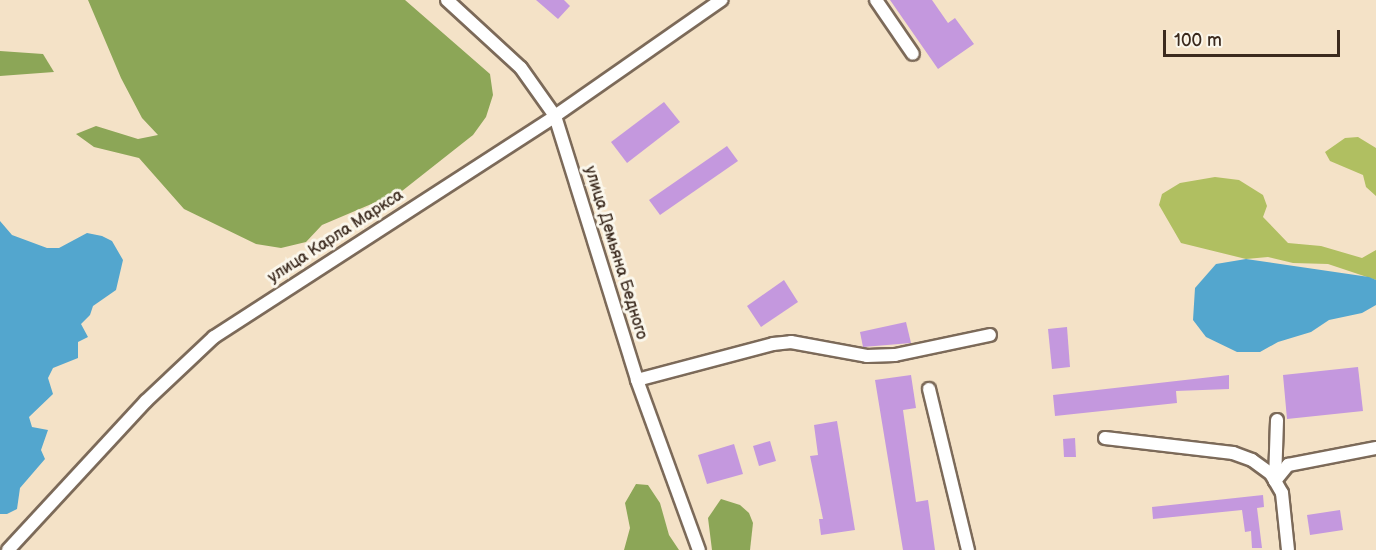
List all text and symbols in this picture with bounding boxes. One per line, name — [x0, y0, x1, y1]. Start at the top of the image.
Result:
scale bar — [1166, 18, 1343, 56]
text: 100 m — [1174, 30, 1222, 51]
street label: улица Демьяна Бедного — [579, 164, 651, 342]
street label: улица Карла Маркса — [265, 186, 407, 288]

